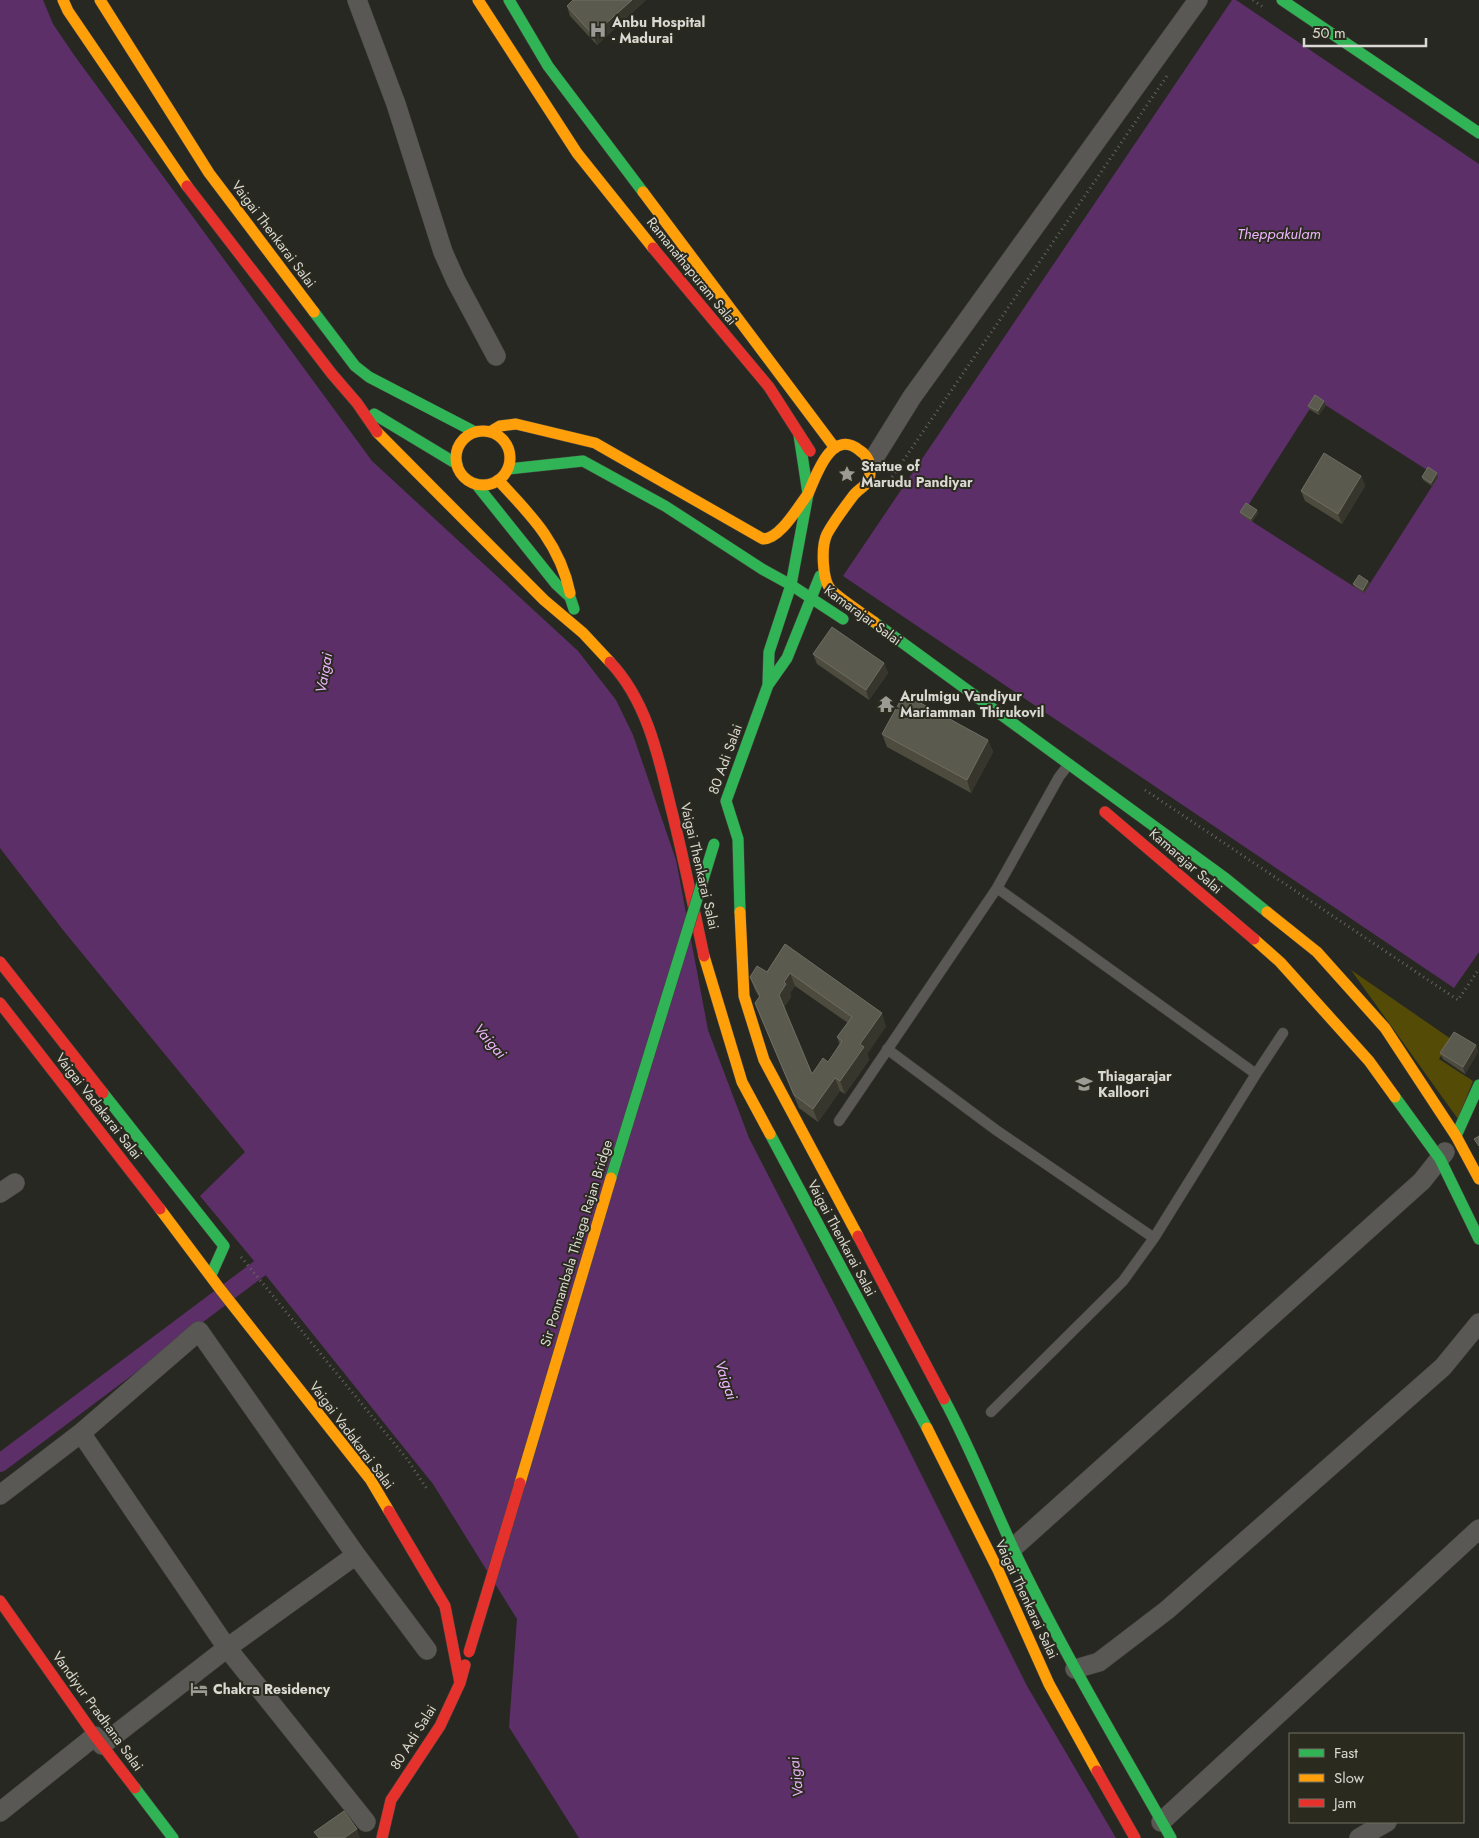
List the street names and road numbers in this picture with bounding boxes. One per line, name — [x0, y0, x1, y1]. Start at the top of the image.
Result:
street label: Vaigai Thenkarai Salai — [227, 176, 321, 292]
street label: Ramanathapuram Salai — [642, 213, 742, 329]
street label: Kamarajar Salai — [820, 580, 906, 650]
street label: 80 Adi Salai — [703, 721, 747, 797]
street label: Vaigai Thenkarai Salai — [676, 801, 724, 931]
street label: Kamarajar Salai — [1145, 824, 1227, 898]
street label: Vaigai Vadakarai Salai — [51, 1048, 147, 1164]
street label: Sir Ponnambala Thiaga Rajan Bridge — [535, 1137, 617, 1349]
street label: Vaigai Thenkarai Salai — [803, 1176, 881, 1300]
street label: Vaigai Vadakarai Salai — [305, 1377, 399, 1493]
street label: Vaigai Thenkarai Salai — [991, 1536, 1063, 1662]
street label: Vandiyur Pradhana Salai — [48, 1647, 148, 1775]
street label: 80 Adi Salai — [385, 1701, 441, 1773]

